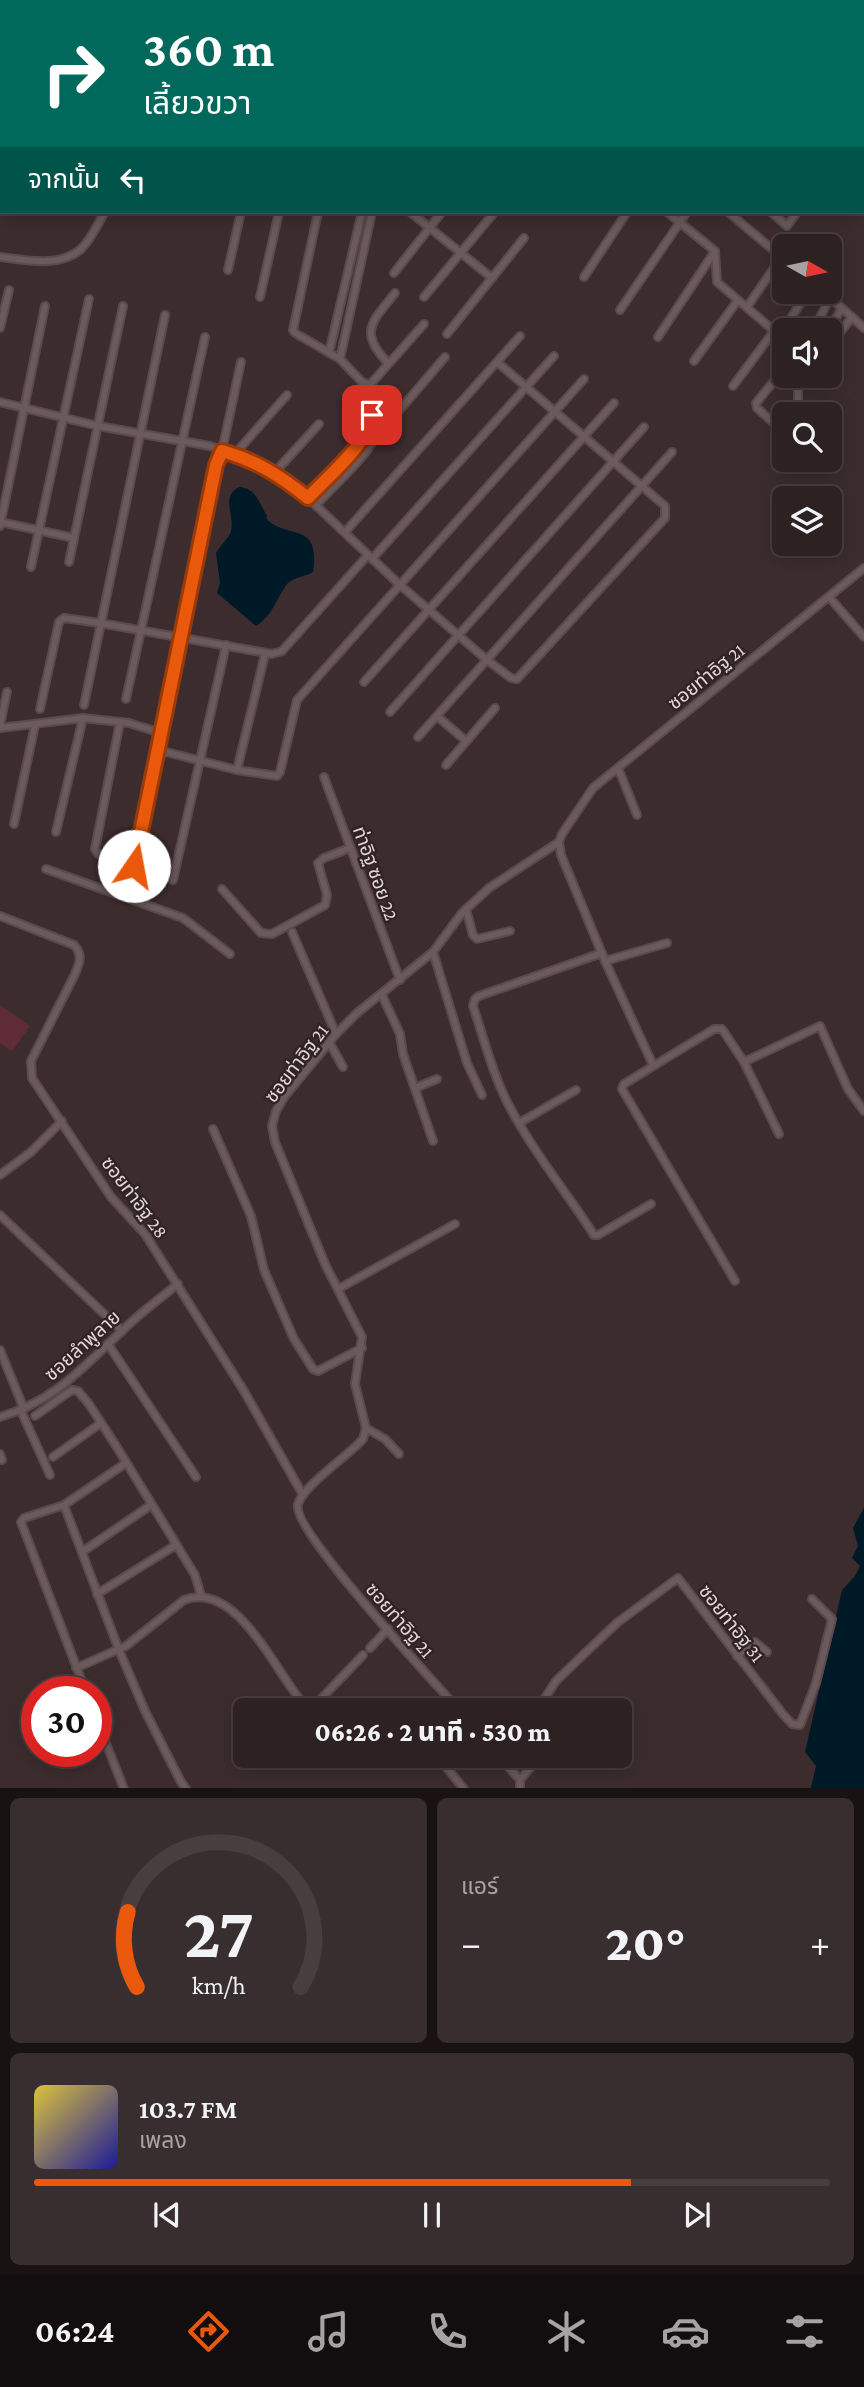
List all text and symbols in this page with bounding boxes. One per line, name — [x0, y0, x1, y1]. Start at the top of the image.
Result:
text: 360 m — [143, 22, 274, 77]
icon: right — [28, 28, 119, 119]
text: เลี้ยวขวา — [143, 85, 251, 121]
icon: left — [114, 161, 152, 199]
text: จากนั้น — [28, 165, 100, 194]
north arrow — [772, 234, 842, 304]
map controls — [772, 234, 842, 556]
button: sound — [772, 318, 842, 388]
pin — [342, 385, 402, 445]
icon: arrive — [353, 396, 391, 434]
button: search — [772, 402, 842, 472]
button: layers — [772, 486, 842, 556]
street label: ซอยท่าอิฐ 21 — [663, 638, 749, 714]
street label: ท่าอิฐ ซอย 22 — [349, 823, 403, 923]
position arrow — [97, 829, 171, 903]
street label: ซอยท่าอิฐ 21 — [259, 1020, 333, 1106]
street label: ซอยท่าอิฐ 28 — [97, 1152, 173, 1242]
street label: ซอยลำพูลาย — [40, 1306, 126, 1386]
street label: ซอยท่าอิฐ 21 — [361, 1578, 439, 1662]
street label: ซอยท่าอิฐ 31 — [695, 1580, 769, 1666]
speed limit sign: 30 — [21, 1676, 112, 1767]
text: 06:26 · 2 นาที · 530 m — [315, 1718, 550, 1747]
text: แอร์ — [461, 1873, 498, 1899]
text: 27 — [183, 1892, 254, 1973]
text: 20° — [605, 1913, 686, 1971]
text: − — [461, 1922, 481, 1964]
text: + — [810, 1922, 830, 1964]
text: km/h — [192, 1971, 245, 1998]
text: 103.7 FM — [139, 2095, 237, 2124]
text: เพลง — [139, 2127, 187, 2153]
icon: previous — [148, 2196, 186, 2234]
icon: pause — [413, 2196, 451, 2234]
icon: next — [678, 2196, 716, 2234]
icon: directions — [184, 2307, 233, 2356]
icon: music — [304, 2307, 353, 2356]
icon: phone — [423, 2307, 472, 2356]
icon: climate — [542, 2307, 591, 2356]
icon: car — [661, 2307, 710, 2356]
icon: filters — [780, 2307, 829, 2356]
text: 06:24 — [35, 2313, 114, 2349]

